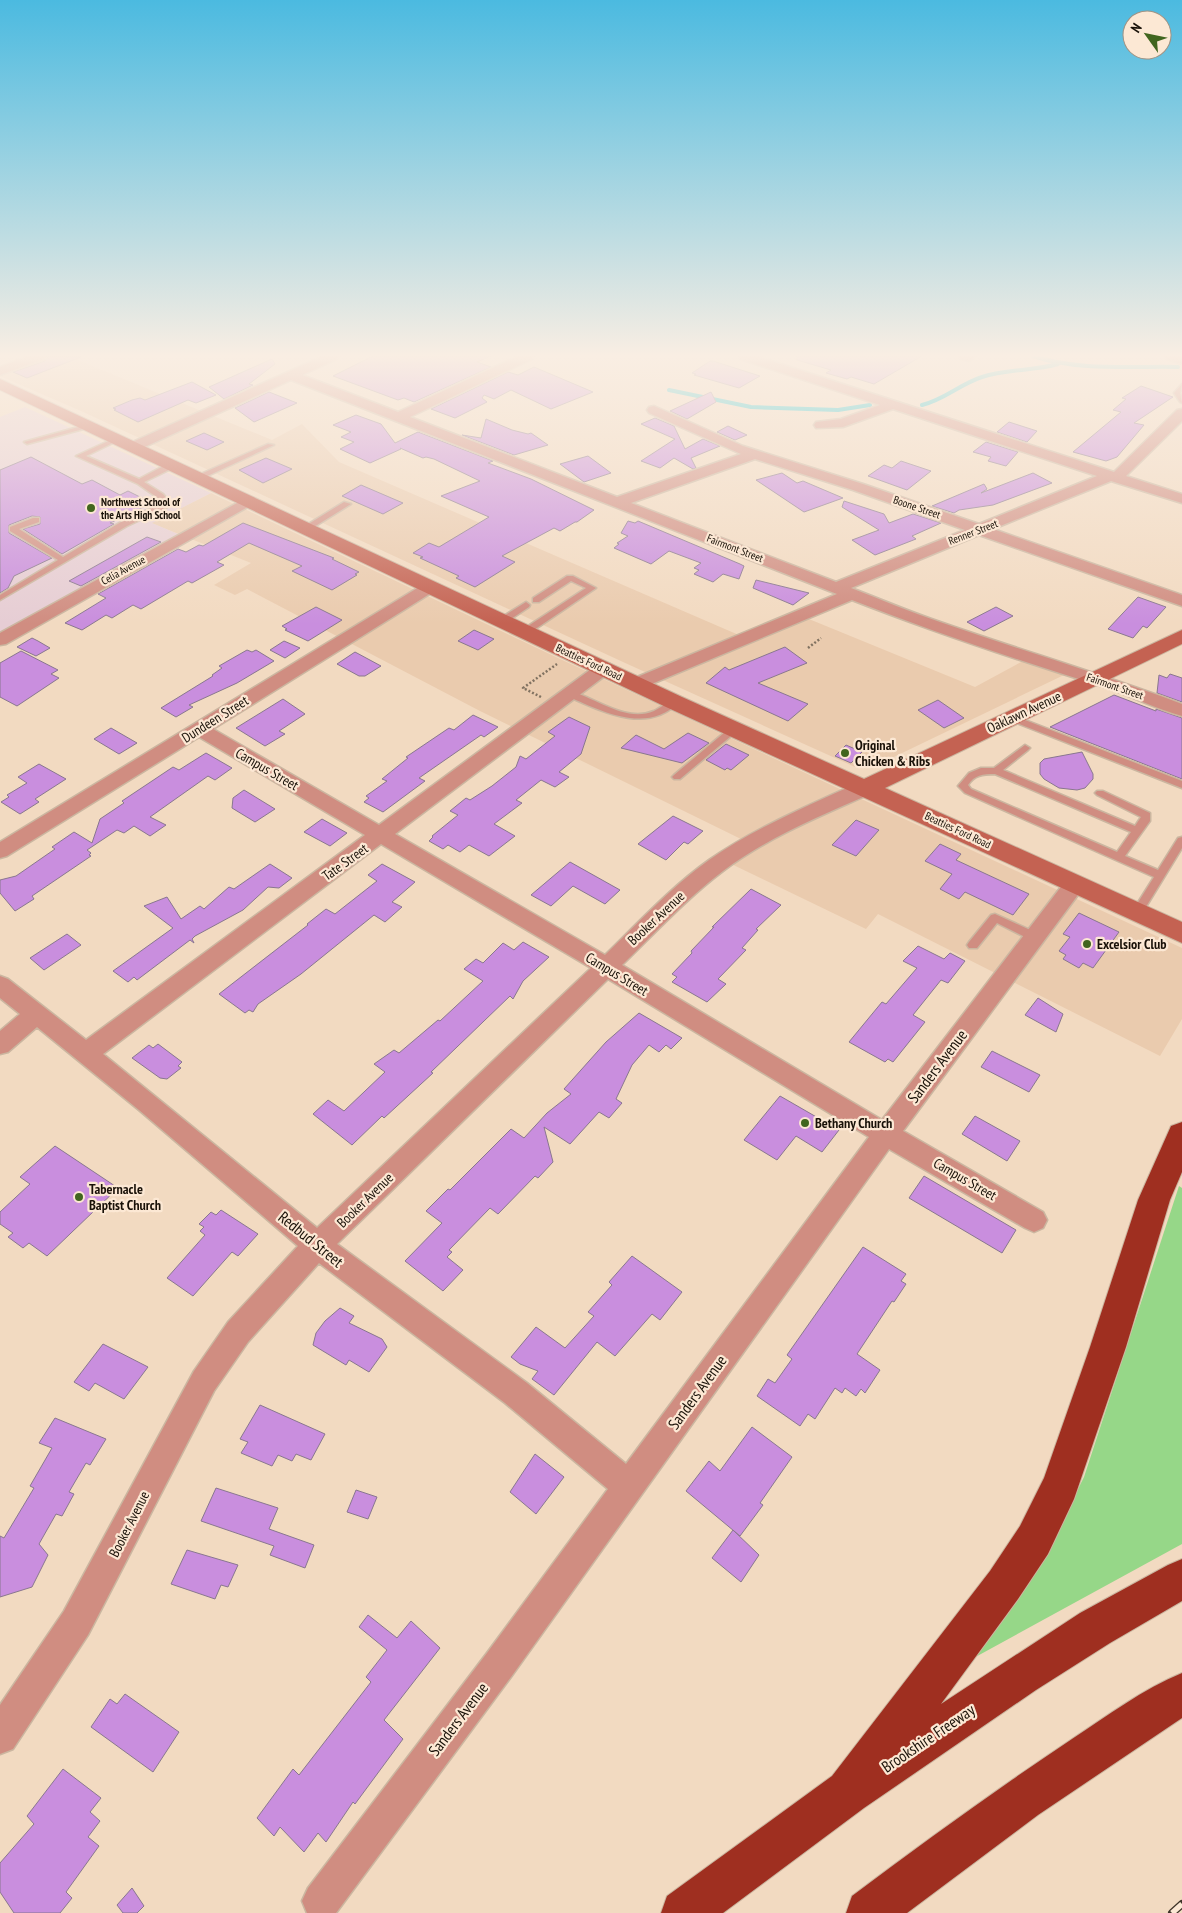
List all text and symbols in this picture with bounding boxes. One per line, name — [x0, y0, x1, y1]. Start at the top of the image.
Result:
north arrow — [1122, 10, 1172, 60]
text: N — [1126, 20, 1146, 36]
street label: Boone Street — [891, 492, 943, 522]
place label: Northwest School of the Arts High School — [101, 495, 181, 522]
marker: Northwest School of the Arts High School — [85, 502, 97, 514]
street label: Renner Street — [946, 516, 1000, 548]
street label: Fairmont Street — [705, 531, 765, 565]
street label: Celia Avenue — [98, 552, 148, 588]
street label: Beatties Ford Road — [554, 641, 624, 684]
street label: Fairmont Street — [1085, 670, 1145, 702]
street label: Oaklawn Avenue — [984, 687, 1064, 737]
street label: Dundeen Street — [178, 691, 252, 747]
place label: Original Chicken & Ribs — [855, 736, 930, 770]
street label: Campus Street — [232, 744, 302, 794]
marker: Original Chicken & Ribs — [839, 747, 851, 759]
street label: Beatties Ford Road — [923, 809, 993, 852]
street label: Tate Street — [319, 839, 371, 885]
street label: Booker Avenue — [624, 887, 688, 949]
place label: Excelsior Club — [1097, 935, 1166, 953]
marker: Excelsior Club — [1081, 938, 1093, 950]
street label: Campus Street — [582, 948, 652, 1000]
street label: Sanders Avenue — [903, 1025, 971, 1107]
place label: Bethany Church — [815, 1114, 892, 1132]
marker: Bethany Church — [799, 1117, 811, 1129]
street label: Campus Street — [930, 1154, 1000, 1204]
street label: Booker Avenue — [333, 1169, 397, 1231]
place label: Tabernacle Baptist Church — [89, 1180, 161, 1214]
marker: Tabernacle Baptist Church — [73, 1191, 85, 1203]
street label: Redbud Street — [274, 1207, 348, 1272]
street label: Sanders Avenue — [663, 1351, 731, 1433]
street label: Booker Avenue — [105, 1488, 153, 1560]
street label: Sanders Avenue — [424, 1678, 492, 1760]
street label: Brookshire Freeway — [878, 1699, 978, 1777]

